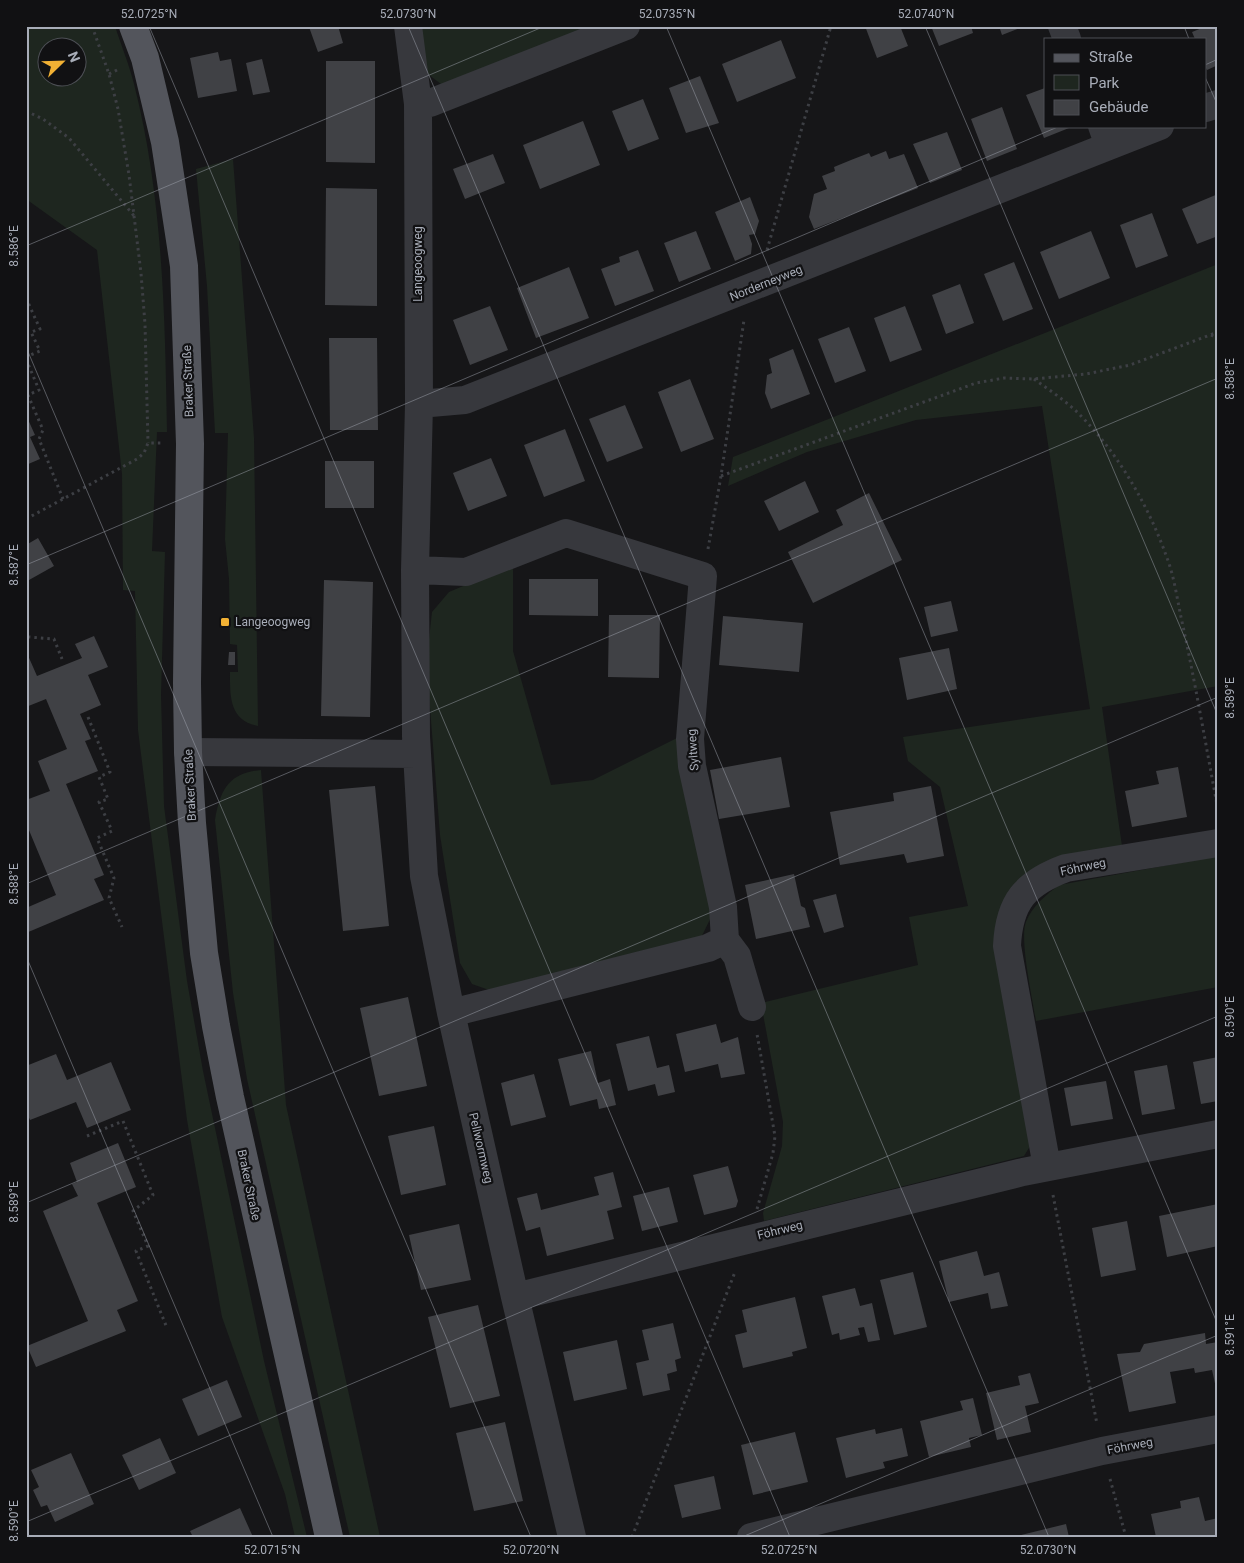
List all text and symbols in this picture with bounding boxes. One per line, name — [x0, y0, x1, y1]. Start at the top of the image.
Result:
text: 52.0725°N — [121, 7, 177, 21]
text: 52.0730°N — [380, 7, 436, 21]
text: 52.0735°N — [639, 7, 695, 21]
text: 52.0740°N — [898, 7, 954, 21]
north arrow — [38, 38, 88, 88]
legend — [1044, 38, 1206, 128]
text: Straße — [1089, 48, 1133, 66]
text: N — [65, 49, 83, 65]
text: Park — [1089, 74, 1120, 92]
text: Gebäude — [1089, 98, 1148, 116]
text: 8.586°E — [7, 225, 21, 267]
street label: Langeoogweg — [411, 226, 425, 302]
street label: Norderneyweg — [728, 262, 804, 304]
street label: Braker Straße — [180, 345, 196, 417]
text: 8.588°E — [1223, 358, 1237, 400]
text: 8.587°E — [7, 544, 21, 586]
place label: Langeoogweg — [235, 615, 310, 629]
marker: Langeoogweg — [219, 616, 231, 628]
text: 8.589°E — [1223, 677, 1237, 719]
street label: Syltweg — [685, 729, 701, 771]
street label: Braker Straße — [181, 749, 199, 821]
street label: Föhrweg — [1059, 855, 1107, 879]
text: 8.588°E — [7, 863, 21, 905]
text: 8.590°E — [1223, 996, 1237, 1038]
street label: Pellwormweg — [466, 1111, 496, 1185]
street label: Braker Straße — [235, 1148, 263, 1222]
text: 8.589°E — [7, 1181, 21, 1223]
street label: Föhrweg — [756, 1218, 804, 1242]
text: 8.591°E — [1223, 1314, 1237, 1356]
street label: Föhrweg — [1106, 1435, 1154, 1457]
text: 8.590°E — [7, 1500, 21, 1542]
text: 52.0715°N — [244, 1543, 300, 1557]
text: 52.0720°N — [503, 1543, 559, 1557]
text: 52.0725°N — [761, 1543, 817, 1557]
text: 52.0730°N — [1020, 1543, 1076, 1557]

